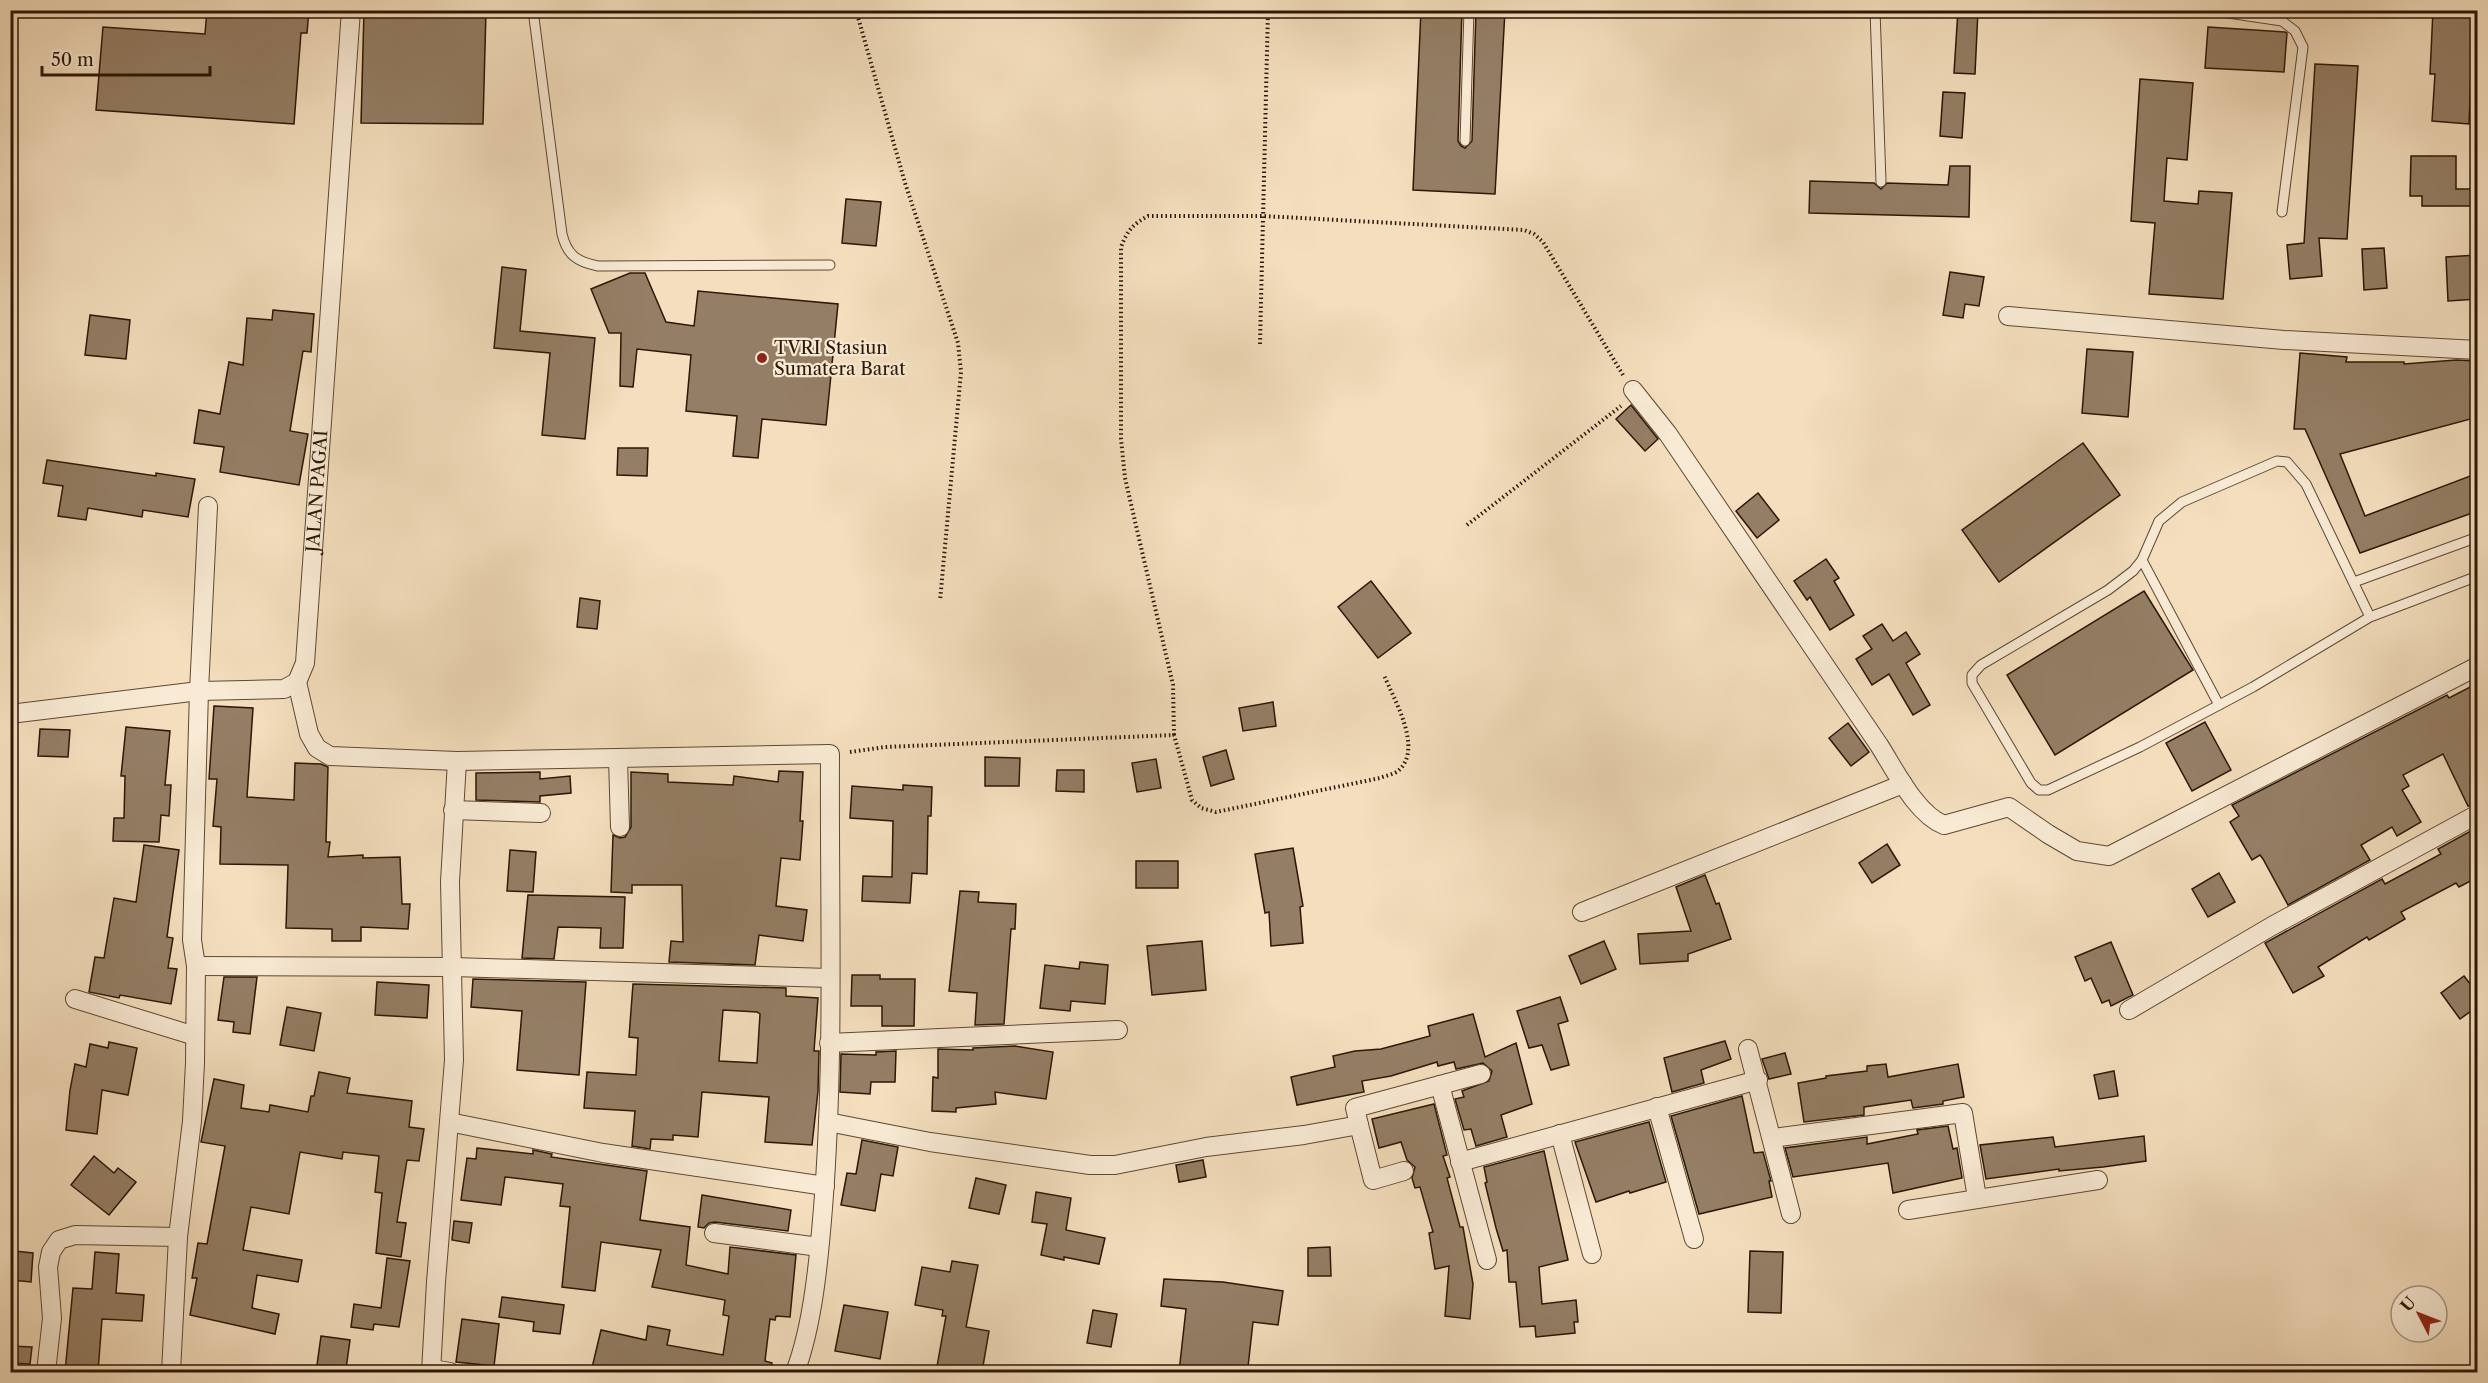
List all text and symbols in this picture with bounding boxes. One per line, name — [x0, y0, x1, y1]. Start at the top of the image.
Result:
scale bar — [42, 39, 210, 77]
text: 50 m — [51, 49, 94, 71]
place label: TVRI Stasiun Sumatera Barat — [774, 337, 906, 380]
marker: TVRI Stasiun Sumatera Barat — [755, 351, 769, 365]
street label: JALAN PAGAI — [302, 429, 332, 556]
north arrow — [2389, 1284, 2449, 1344]
text: U — [2396, 1292, 2420, 1315]

